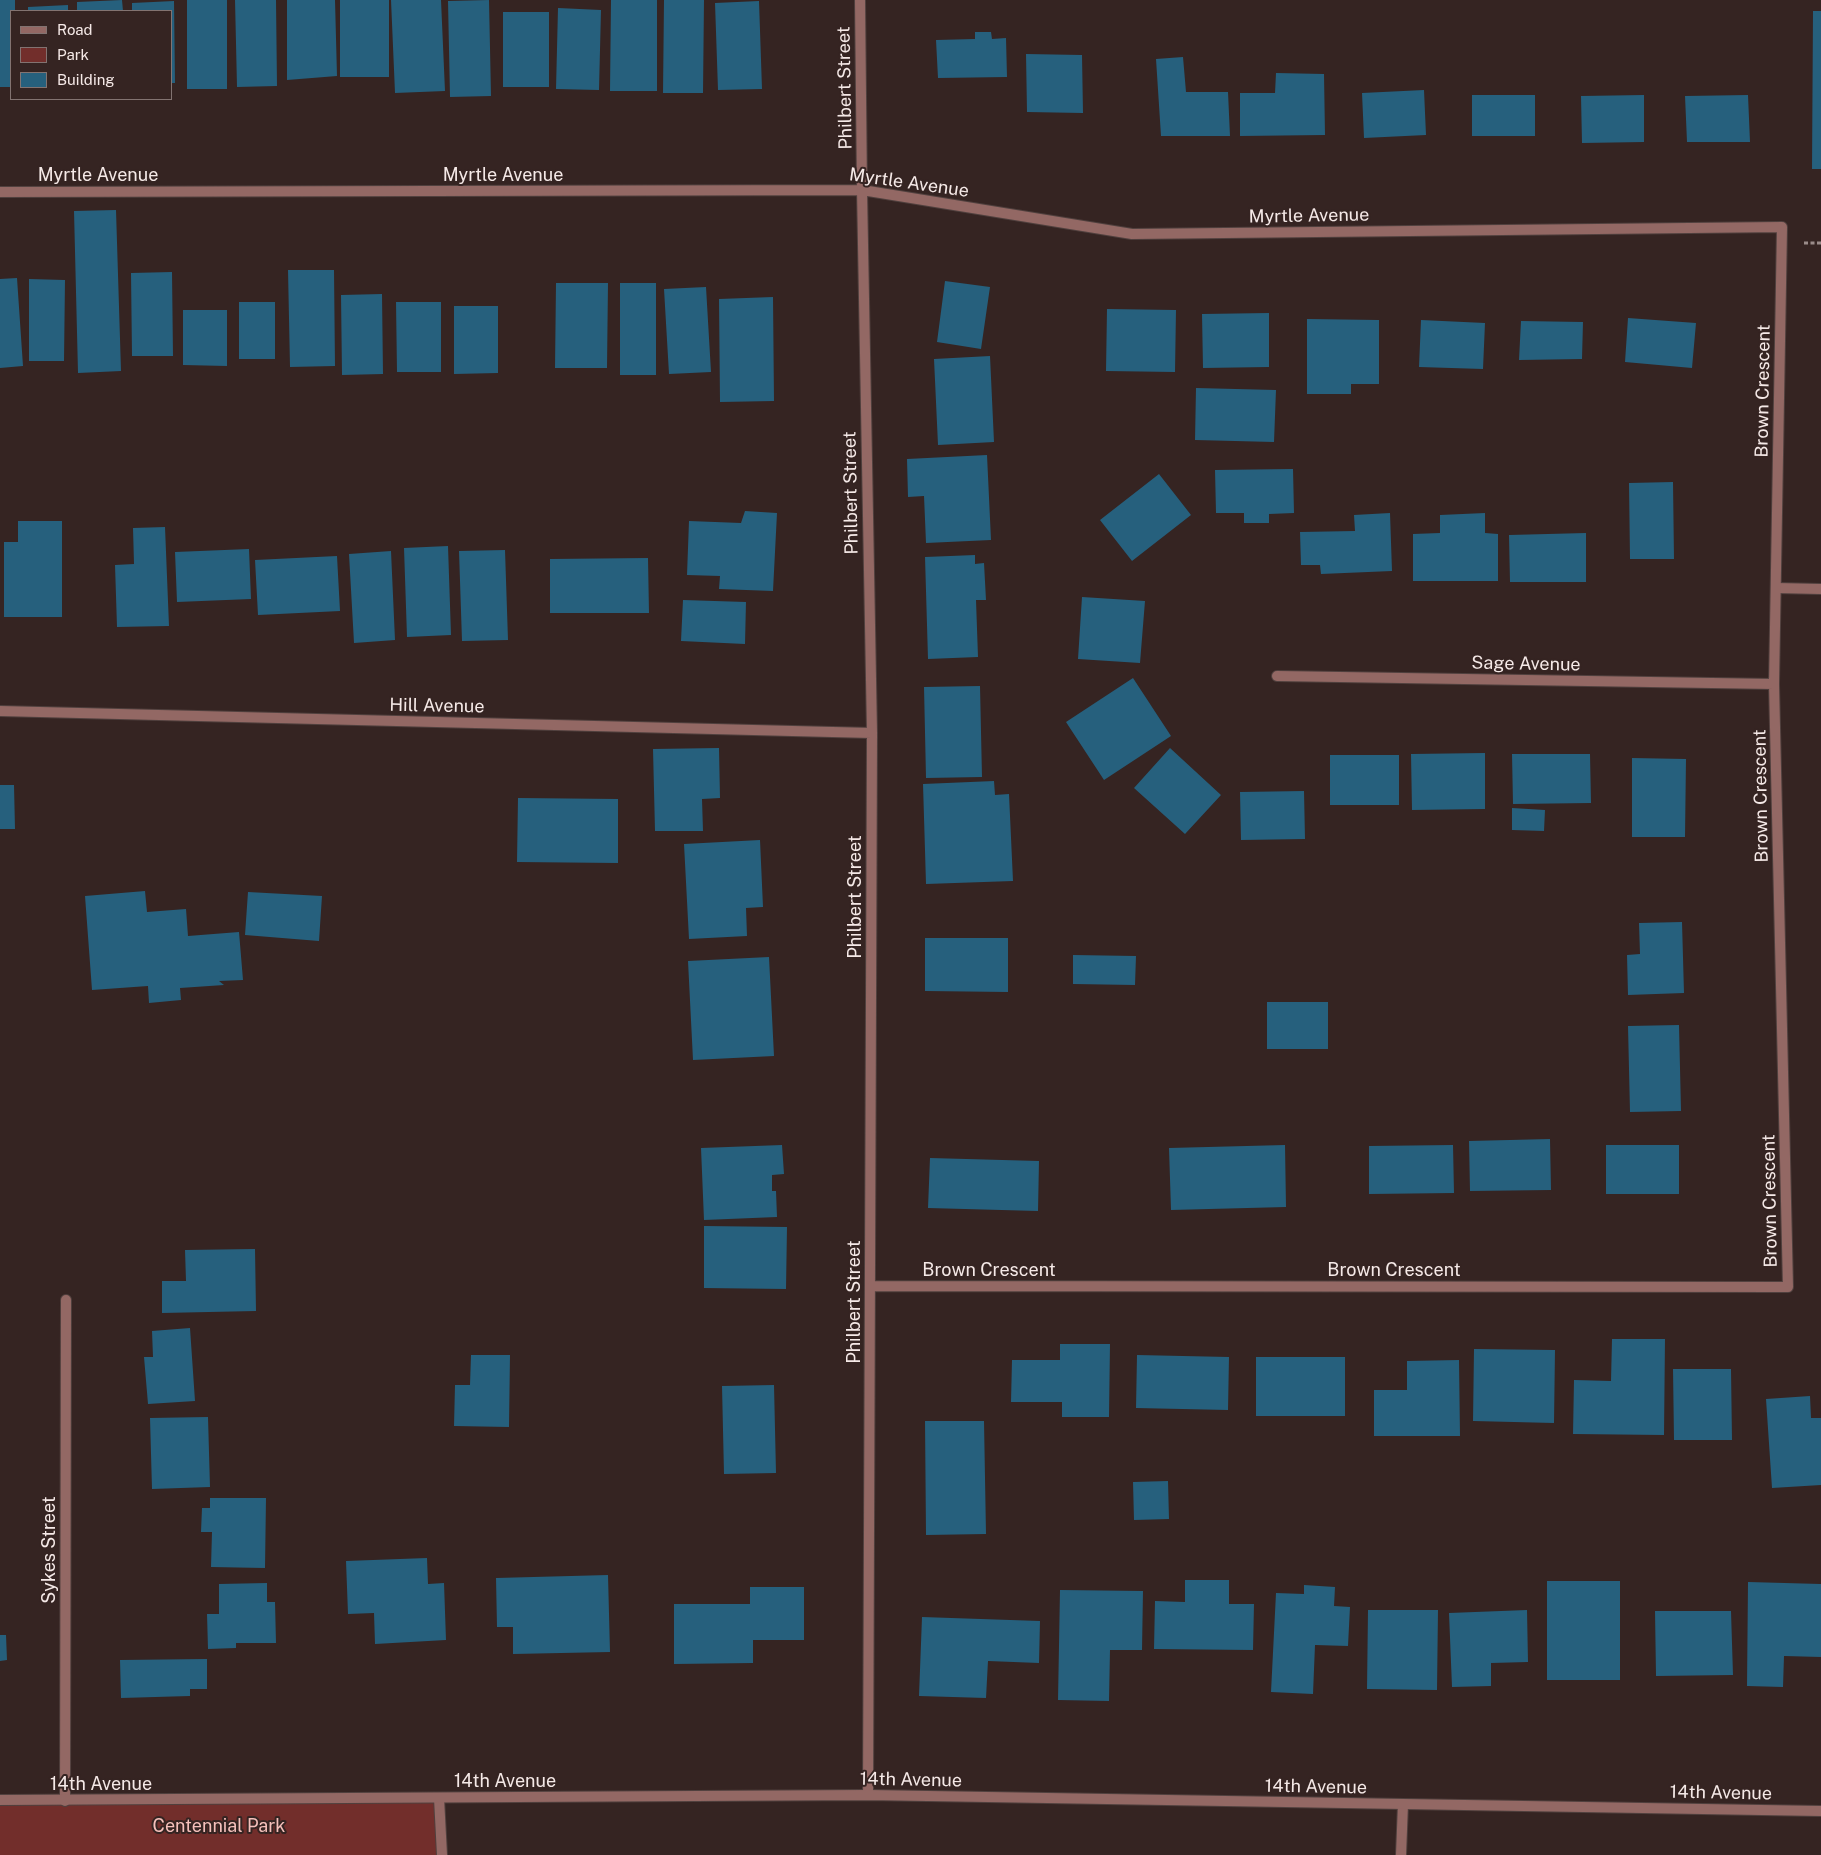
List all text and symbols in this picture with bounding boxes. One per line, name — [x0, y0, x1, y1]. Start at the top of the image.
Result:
legend — [10, 10, 172, 100]
text: Road — [57, 21, 93, 38]
street label: Philbert Street — [833, 26, 857, 150]
text: Park — [57, 46, 89, 63]
text: Building — [57, 71, 115, 88]
street label: Myrtle Avenue — [38, 164, 158, 186]
street label: Myrtle Avenue — [443, 164, 563, 186]
street label: Myrtle Avenue — [848, 164, 970, 202]
street label: Myrtle Avenue — [1248, 204, 1370, 228]
street label: Brown Crescent — [1751, 324, 1775, 458]
street label: Philbert Street — [839, 431, 863, 555]
street label: Sage Avenue — [1471, 652, 1581, 676]
street label: Hill Avenue — [389, 694, 485, 718]
street label: Brown Crescent — [1749, 729, 1773, 863]
street label: Philbert Street — [844, 835, 866, 959]
street label: Brown Crescent — [1758, 1134, 1782, 1268]
street label: Philbert Street — [843, 1240, 865, 1364]
street label: Brown Crescent — [922, 1259, 1056, 1281]
street label: Brown Crescent — [1327, 1259, 1461, 1281]
street label: Sykes Street — [38, 1496, 60, 1604]
street label: 14th Avenue — [860, 1768, 962, 1792]
street label: 14th Avenue — [454, 1770, 556, 1792]
street label: 14th Avenue — [50, 1773, 152, 1795]
street label: 14th Avenue — [1265, 1775, 1367, 1799]
street label: 14th Avenue — [1670, 1781, 1772, 1805]
park label: Centennial Park — [153, 1815, 285, 1837]

